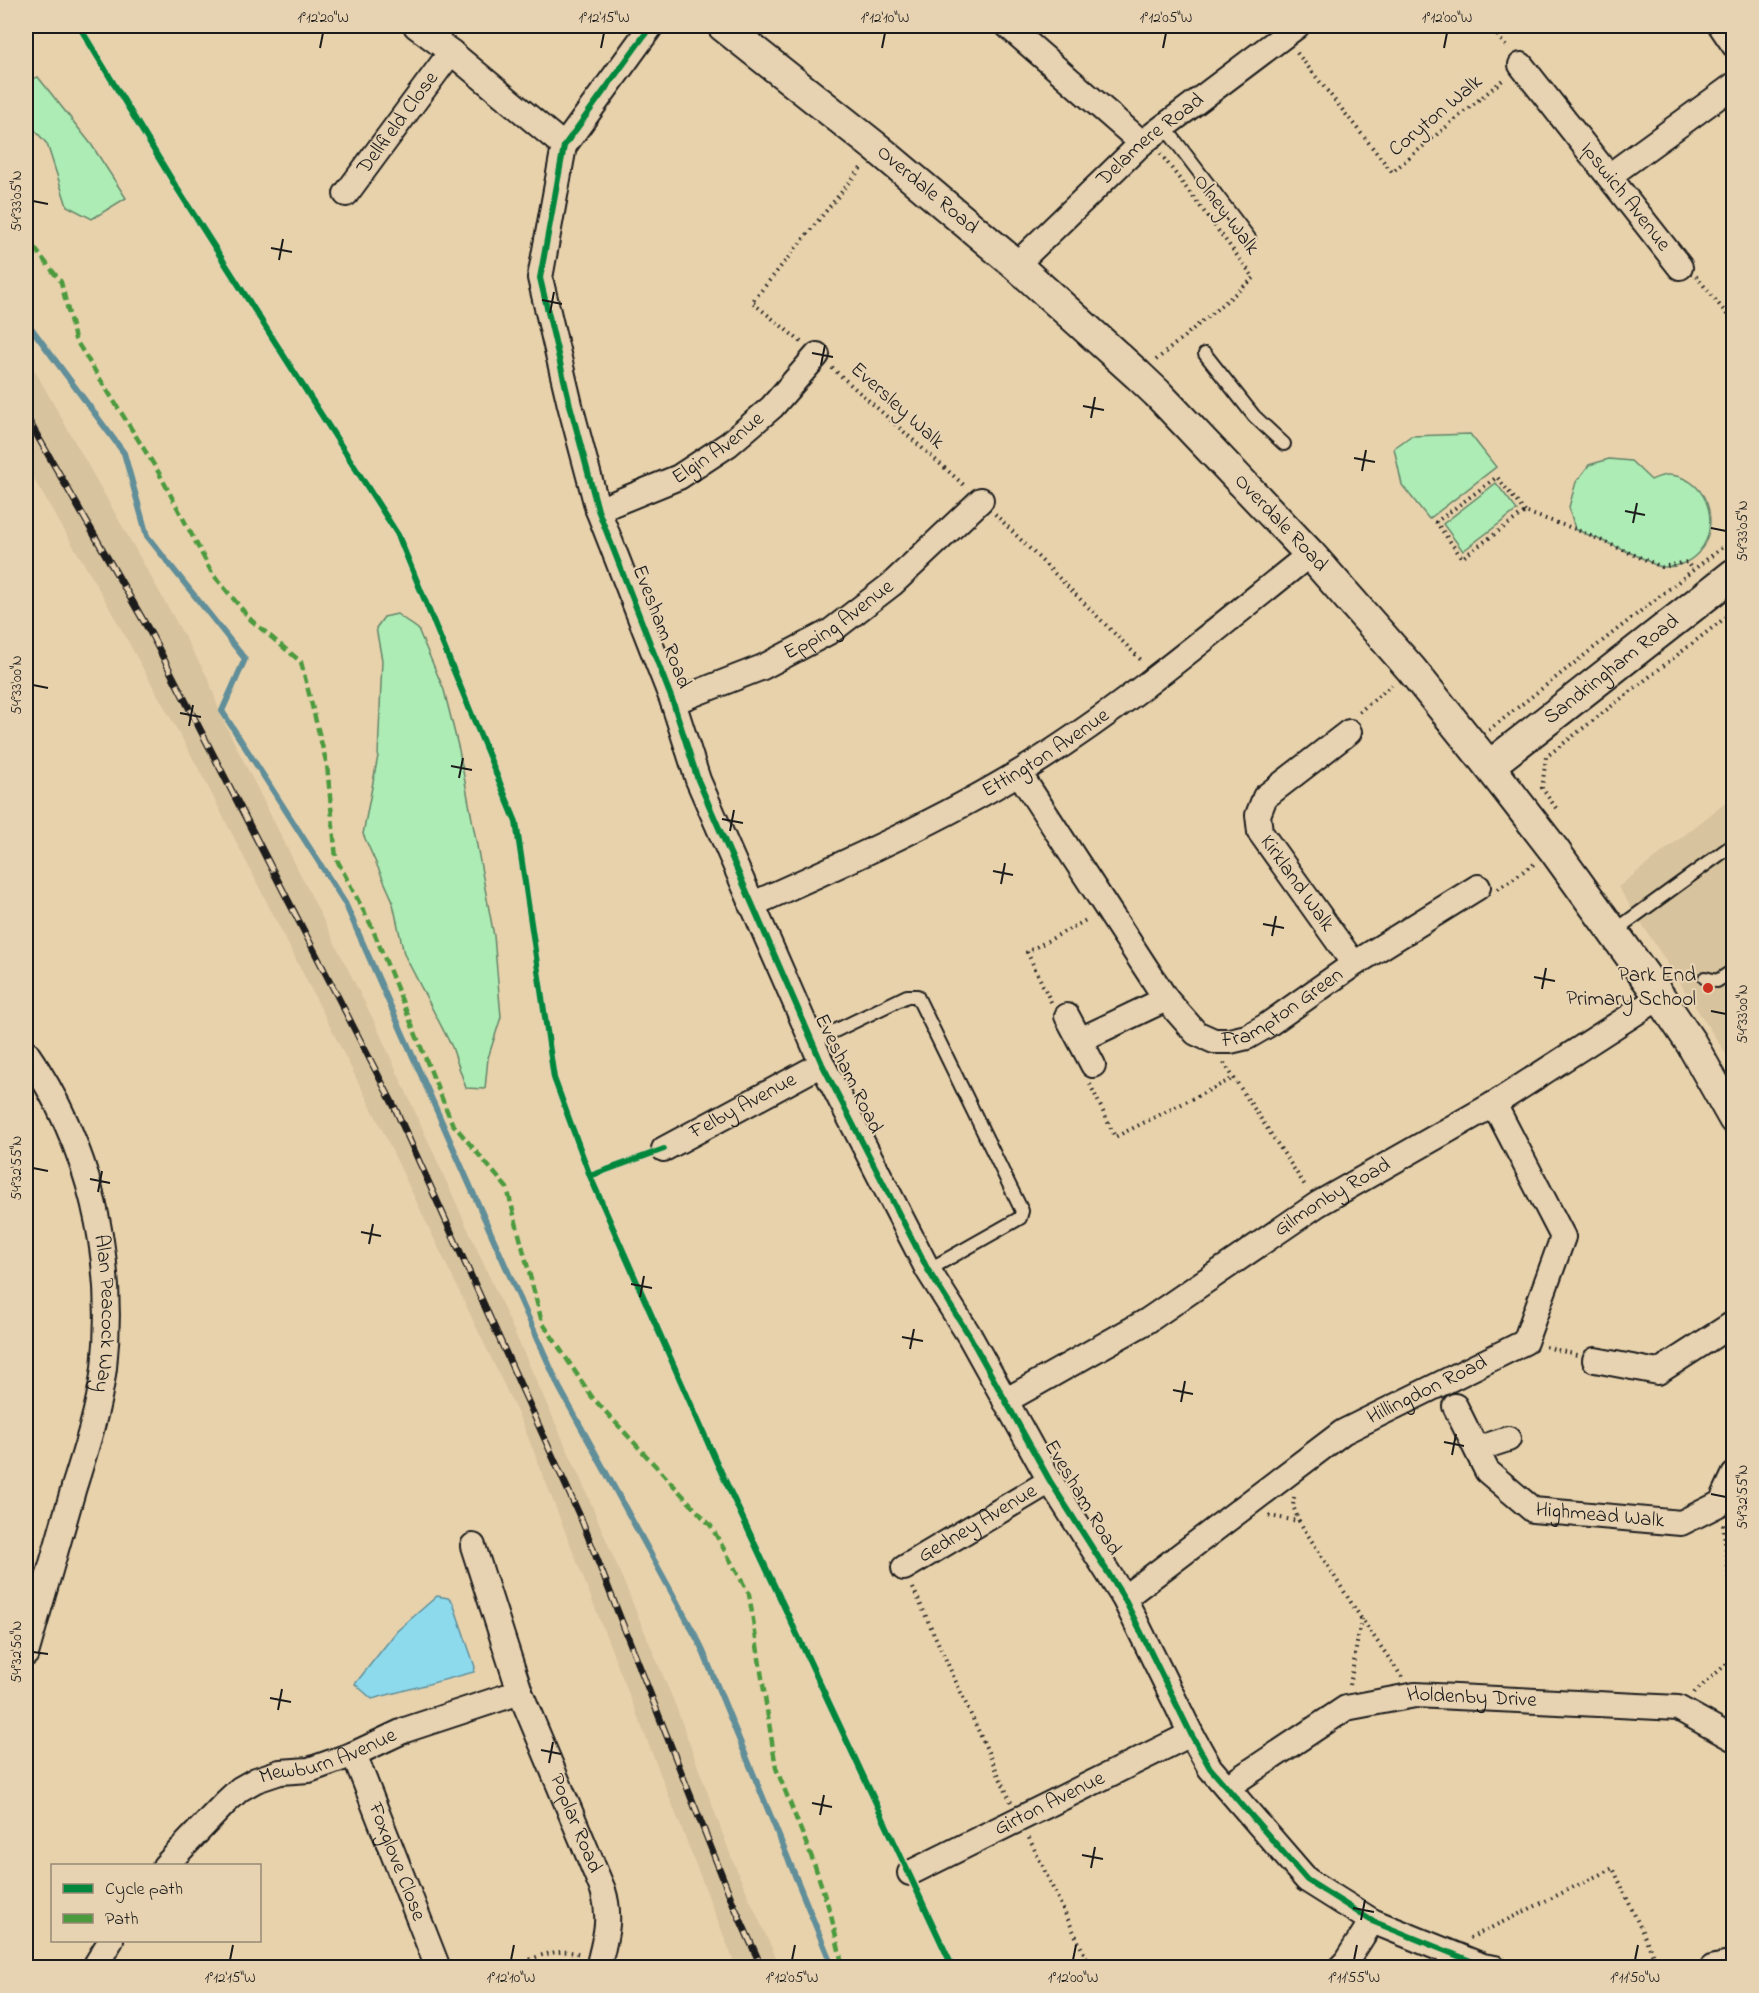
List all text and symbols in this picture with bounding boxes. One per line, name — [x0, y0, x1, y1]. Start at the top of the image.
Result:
text: 1°12'20"W — [297, 7, 349, 29]
text: 1°12'15"W — [578, 7, 630, 29]
text: 1°12'10"W — [861, 7, 909, 29]
text: 1°12'05"W — [1140, 7, 1192, 29]
text: 1°12'00"W — [1422, 7, 1472, 29]
street label: Dellfield Close — [350, 65, 447, 182]
street label: Coryton Walk — [1382, 67, 1491, 166]
street label: Delamere Road — [1090, 86, 1211, 195]
street label: Ipswich Avenue — [1572, 136, 1678, 259]
street label: Overdale Road — [869, 138, 985, 242]
street label: Olney Walk — [1184, 168, 1267, 264]
text: 54°33'05"N — [6, 170, 28, 232]
street label: Eversley Walk — [842, 355, 952, 459]
street label: Elgin Avenue — [666, 404, 772, 493]
street label: Overdale Road — [1226, 467, 1335, 579]
text: 54°33'05"N — [1732, 500, 1754, 562]
street label: Evesham Road — [624, 561, 698, 693]
street label: Epping Avenue — [779, 572, 901, 668]
street label: Sandringham Road — [1538, 607, 1686, 732]
text: 54°33'00"N — [6, 655, 28, 715]
street label: Ettington Avenue — [977, 701, 1117, 806]
street label: Kirkland Walk — [1252, 829, 1342, 939]
street label: Frampton Green — [1220, 961, 1350, 1056]
place label: Park End Primary School — [1566, 961, 1696, 1017]
marker: Park End Primary School — [1701, 981, 1715, 995]
text: 54°33'00"N — [1732, 984, 1754, 1044]
street label: Evesham Road — [806, 1009, 890, 1139]
street label: Felby Avenue — [684, 1065, 803, 1148]
text: 54°32'55"N — [6, 1136, 28, 1200]
street label: Gilmonby Road — [1268, 1150, 1397, 1245]
street label: Alan Peacock Way — [83, 1232, 122, 1395]
street label: Hillingdon Road — [1362, 1348, 1493, 1433]
street label: Evesham Road — [1036, 1435, 1128, 1562]
text: 54°32'55"N — [1732, 1465, 1754, 1529]
street label: Gedney Avenue — [913, 1477, 1044, 1571]
street label: Highmead Walk — [1534, 1495, 1666, 1537]
text: 54°32'50"N — [6, 1621, 28, 1683]
street label: Holdenby Drive — [1405, 1679, 1538, 1716]
street label: Mewburn Avenue — [255, 1721, 402, 1793]
street label: Girton Avenue — [989, 1764, 1111, 1844]
street label: Poplar Road — [541, 1769, 609, 1878]
street label: Foxglove Close — [359, 1798, 433, 1926]
legend — [51, 1864, 261, 1942]
text: Cycle path — [105, 1877, 183, 1903]
text: Path — [105, 1907, 139, 1933]
text: 1°12'15"W — [204, 1967, 256, 1989]
text: 1°12'10"W — [487, 1967, 535, 1989]
text: 1°12'05"W — [766, 1967, 818, 1989]
text: 1°12'00"W — [1048, 1967, 1098, 1989]
text: 1°11'55"W — [1328, 1967, 1380, 1989]
text: 1°11'50"W — [1610, 1967, 1660, 1989]

